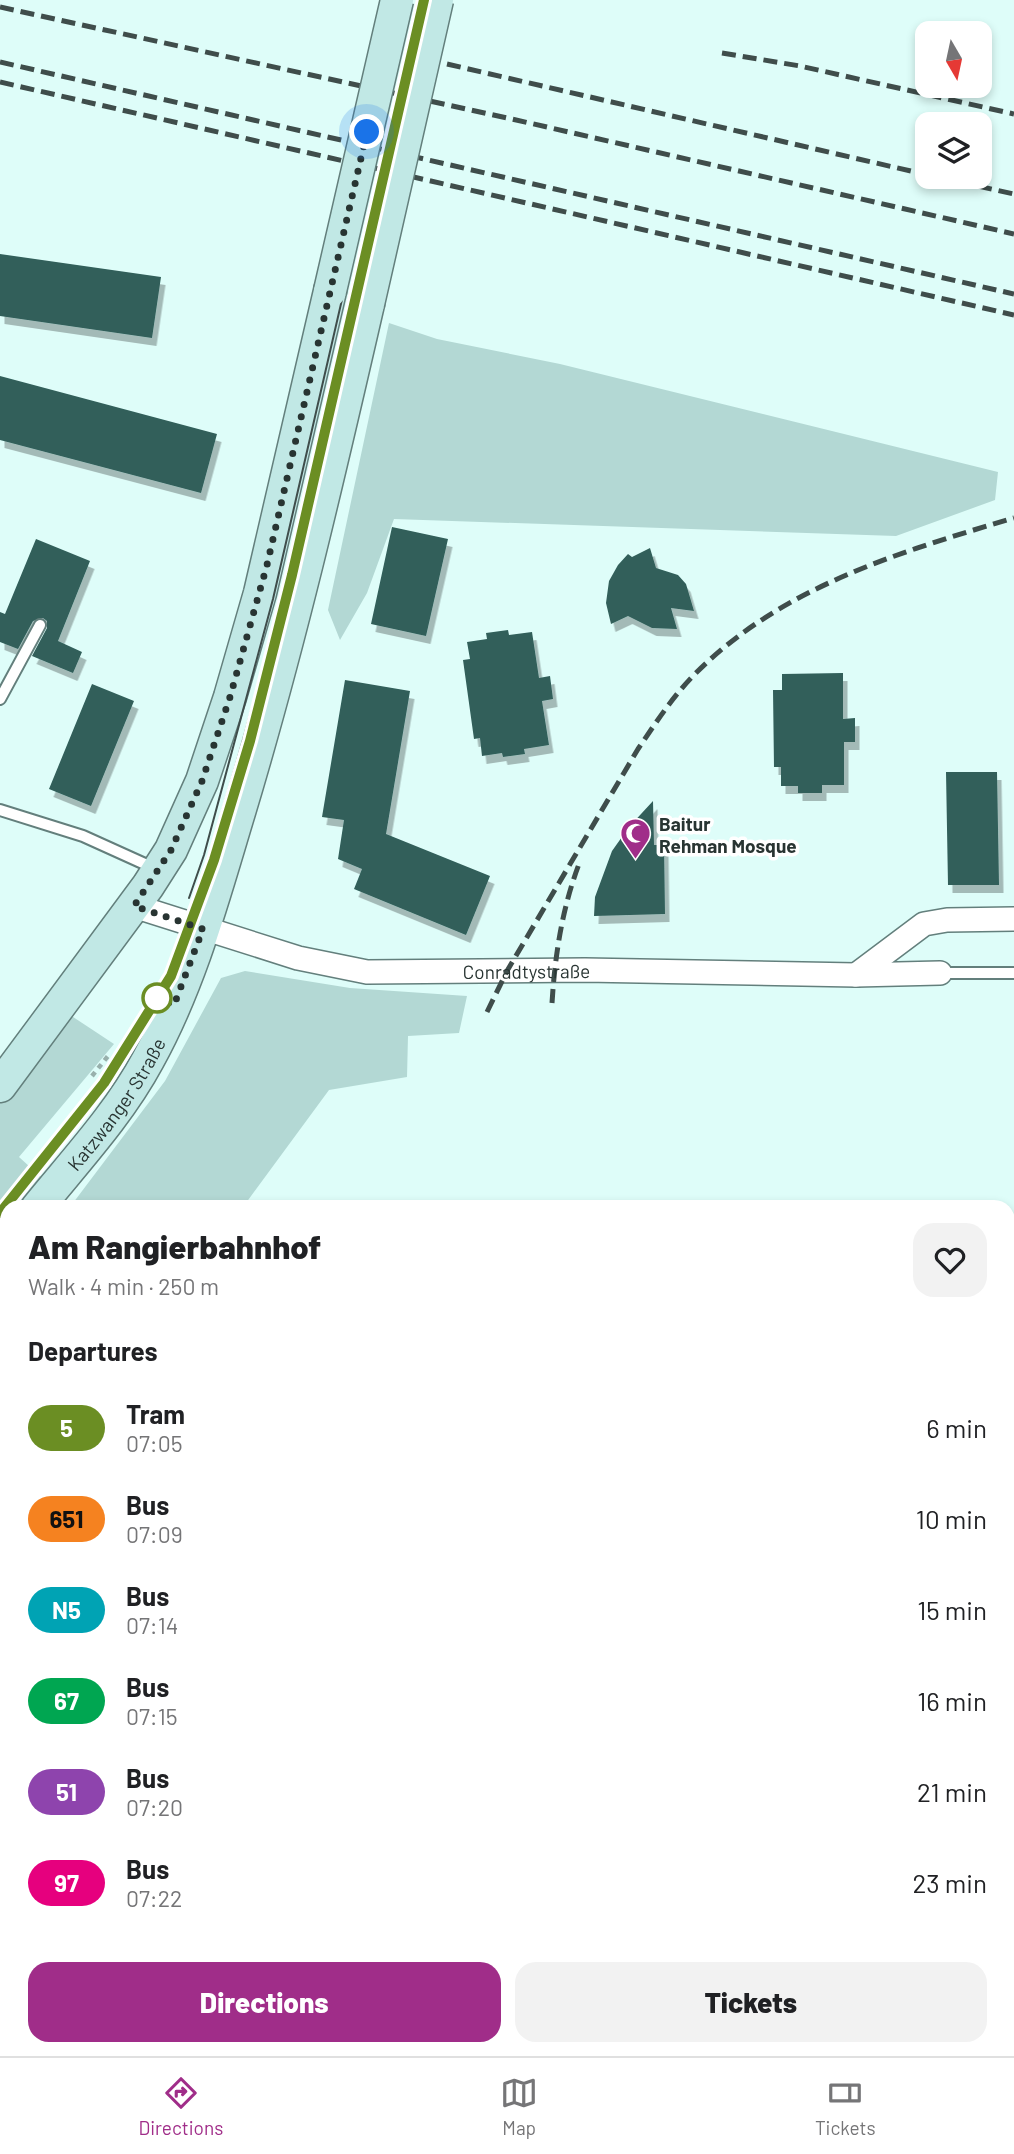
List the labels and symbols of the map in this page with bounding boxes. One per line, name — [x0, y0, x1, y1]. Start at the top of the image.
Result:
north arrow — [915, 21, 992, 98]
your location — [349, 114, 384, 149]
place label: Baitur Rehman Mosque — [659, 812, 797, 857]
mosque icon: Baitur Rehman Mosque — [619, 817, 653, 861]
street label: Conradtystraße — [463, 958, 591, 983]
unlabelled marker — [142, 983, 172, 1013]
street label: Katzwanger Straße — [62, 1034, 169, 1175]

